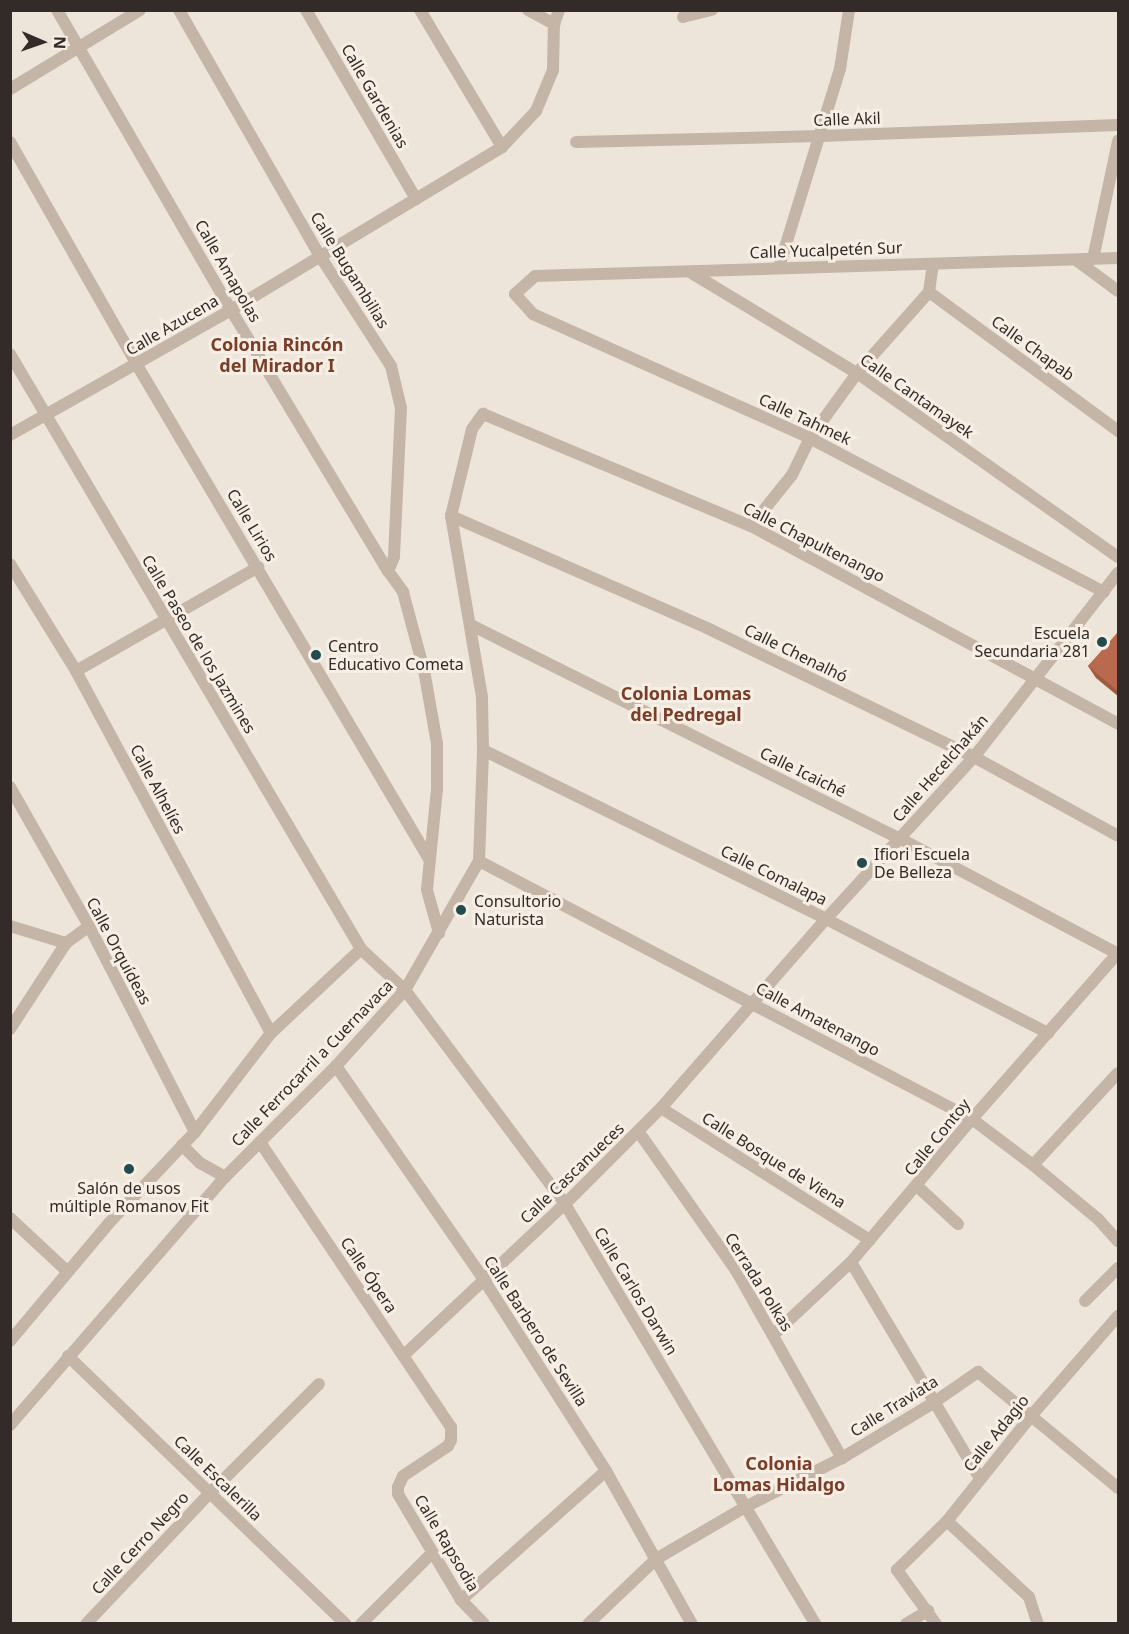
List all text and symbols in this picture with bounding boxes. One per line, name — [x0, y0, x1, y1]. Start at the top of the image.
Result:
north arrow — [12, 12, 72, 72]
text: N — [49, 36, 71, 50]
street label: Calle Gardenias — [337, 41, 413, 151]
street label: Calle Akil — [813, 108, 881, 130]
street label: Calle Bugambilias — [306, 208, 394, 332]
street label: Calle Amapolas — [191, 216, 265, 326]
street label: Calle Yucalpetén Sur — [749, 238, 903, 262]
street label: Calle Azucena — [122, 291, 222, 359]
street label: Calle Chapab — [988, 311, 1078, 385]
district label: Colonia Rincón del Mirador I — [210, 334, 344, 376]
street label: Calle Cantamayek — [857, 350, 977, 442]
street label: Calle Tahmek — [756, 389, 854, 449]
street label: Calle Lirios — [223, 485, 281, 565]
street label: Calle Chapultenango — [740, 498, 888, 586]
street label: Calle Paseo de los Jazmines — [138, 551, 260, 737]
street label: Calle Chenalhó — [741, 620, 851, 686]
place label: Escuela Secundaria 281 — [975, 623, 1090, 661]
marker: Escuela Secundaria 281 — [1095, 635, 1109, 649]
place label: Centro Educativo Cometa — [328, 636, 464, 674]
marker: Centro Educativo Cometa — [309, 648, 323, 662]
district label: Colonia Lomas del Pedregal — [621, 683, 751, 726]
street label: Calle Hecelchakán — [888, 710, 992, 826]
street label: Calle Alhelíes — [126, 741, 190, 837]
street label: Calle Icaiché — [757, 743, 849, 801]
street label: Calle Comalapa — [718, 841, 830, 909]
place label: Ifiori Escuela De Belleza — [874, 844, 970, 882]
marker: Ifiori Escuela De Belleza — [855, 856, 869, 870]
place label: Consultorio Naturista — [474, 891, 561, 929]
street label: Calle Orquídeas — [83, 894, 155, 1008]
marker: Consultorio Naturista — [452, 901, 470, 919]
street label: Calle Ferrocarril a Cuernavaca — [227, 976, 397, 1150]
street label: Calle Amatenango — [753, 978, 883, 1060]
street label: Calle Contoy — [900, 1095, 974, 1179]
street label: Calle Bosque de Viena — [699, 1108, 849, 1212]
street label: Calle Cascanueces — [516, 1118, 628, 1228]
marker: Salón de usos múltiple Romanov Fit — [122, 1162, 136, 1176]
place label: Salón de usos múltiple Romanov Fit — [49, 1178, 209, 1216]
street label: Calle Carlos Darwin — [590, 1224, 682, 1358]
street label: Cerrada Polkas — [721, 1229, 797, 1335]
street label: Calle Ópera — [337, 1234, 401, 1316]
street label: Calle Barbero de Sevilla — [480, 1252, 592, 1410]
street label: Calle Traviata — [847, 1371, 941, 1441]
street label: Calle Adagio — [959, 1391, 1033, 1475]
street label: Calle Escalerilla — [170, 1431, 266, 1525]
district label: Colonia Lomas Hidalgo — [713, 1453, 845, 1496]
street label: Calle Cerro Negro — [87, 1488, 193, 1598]
street label: Calle Rapsodia — [411, 1491, 483, 1595]

